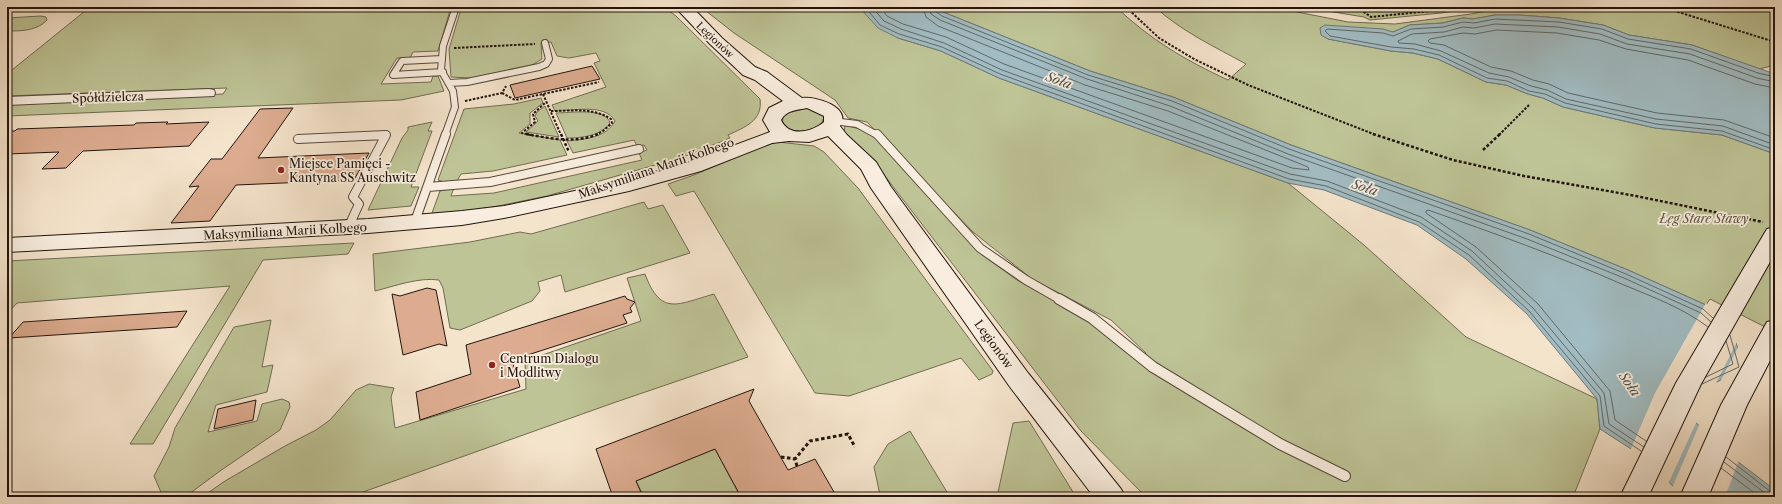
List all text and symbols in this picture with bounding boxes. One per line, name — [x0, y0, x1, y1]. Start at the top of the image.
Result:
street label: Legionów — [693, 19, 737, 61]
water label: Soła — [1043, 68, 1074, 92]
street label: Spółdzielcza — [72, 88, 145, 106]
street label: Maksymiliana Marii Kolbego — [576, 134, 736, 202]
place label: Miejsce Pamięci - Kantyna SS Auschwitz — [289, 156, 416, 185]
marker: Miejsce Pamięci - Kantyna SS Auschwitz — [276, 165, 286, 175]
water label: Soła — [1349, 175, 1380, 199]
park label: Łęg Stare Stawy — [1659, 211, 1748, 226]
street label: Maksymiliana Marii Kolbego — [203, 219, 367, 243]
street label: Legionów — [971, 317, 1017, 372]
place label: Centrum Dialogu i Modlitwy — [500, 351, 600, 380]
marker: Centrum Dialogu i Modlitwy — [487, 360, 497, 370]
water label: Soła — [1615, 368, 1644, 400]

